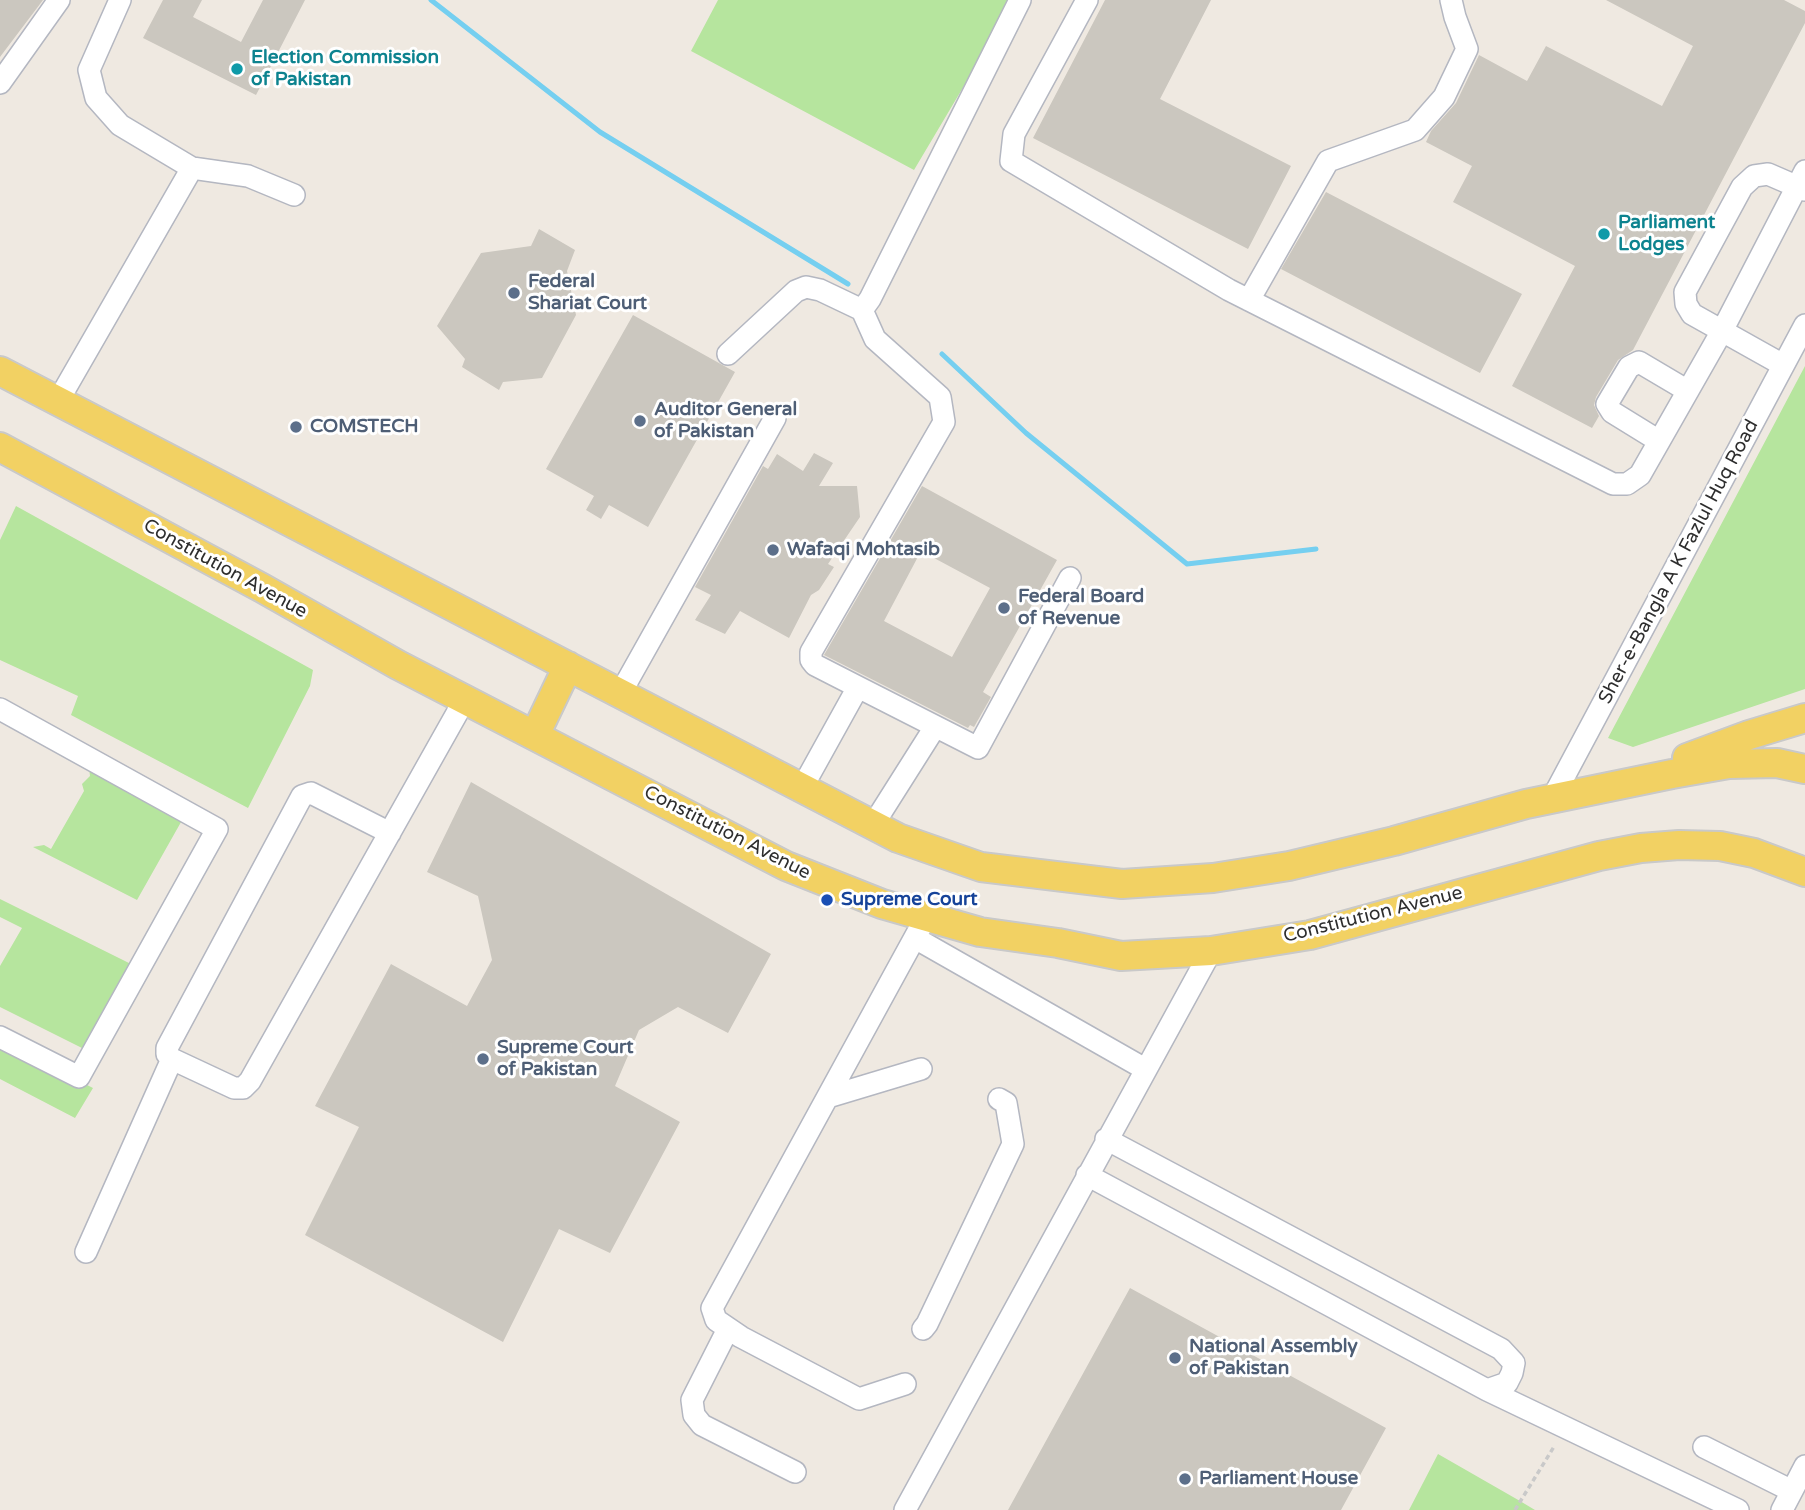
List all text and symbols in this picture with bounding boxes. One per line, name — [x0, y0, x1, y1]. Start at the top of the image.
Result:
place label: Election Commission of Pakistan — [251, 47, 439, 91]
marker: Election Commission of Pakistan — [229, 61, 245, 77]
place label: Parliament Lodges — [1618, 212, 1715, 256]
marker: Parliament Lodges — [1596, 226, 1612, 242]
place label: Federal Shariat Court — [528, 271, 647, 315]
marker: Federal Shariat Court — [506, 285, 522, 301]
place label: Auditor General of Pakistan — [654, 399, 797, 443]
marker: Auditor General of Pakistan — [632, 413, 648, 429]
place label: COMSTECH — [310, 416, 419, 438]
street label: Sher-e-Bangla A K Fazlul Huq Road — [1594, 416, 1764, 708]
marker: COMSTECH — [288, 419, 304, 435]
street label: Constitution Avenue — [139, 514, 311, 624]
place label: Wafaqi Mohtasib — [787, 539, 940, 561]
marker: Wafaqi Mohtasib — [765, 542, 781, 558]
place label: Federal Board of Revenue — [1018, 586, 1144, 630]
marker: Federal Board of Revenue — [996, 600, 1012, 616]
street label: Constitution Avenue — [640, 781, 814, 885]
street label: Constitution Avenue — [1281, 882, 1465, 948]
place label: Supreme Court — [841, 889, 978, 911]
marker: Supreme Court — [819, 892, 835, 908]
place label: Supreme Court of Pakistan — [497, 1037, 634, 1081]
marker: Supreme Court of Pakistan — [475, 1051, 491, 1067]
place label: National Assembly of Pakistan — [1189, 1336, 1358, 1380]
marker: National Assembly of Pakistan — [1167, 1350, 1183, 1366]
place label: Parliament House — [1199, 1468, 1358, 1490]
marker: Parliament House — [1177, 1471, 1193, 1487]

